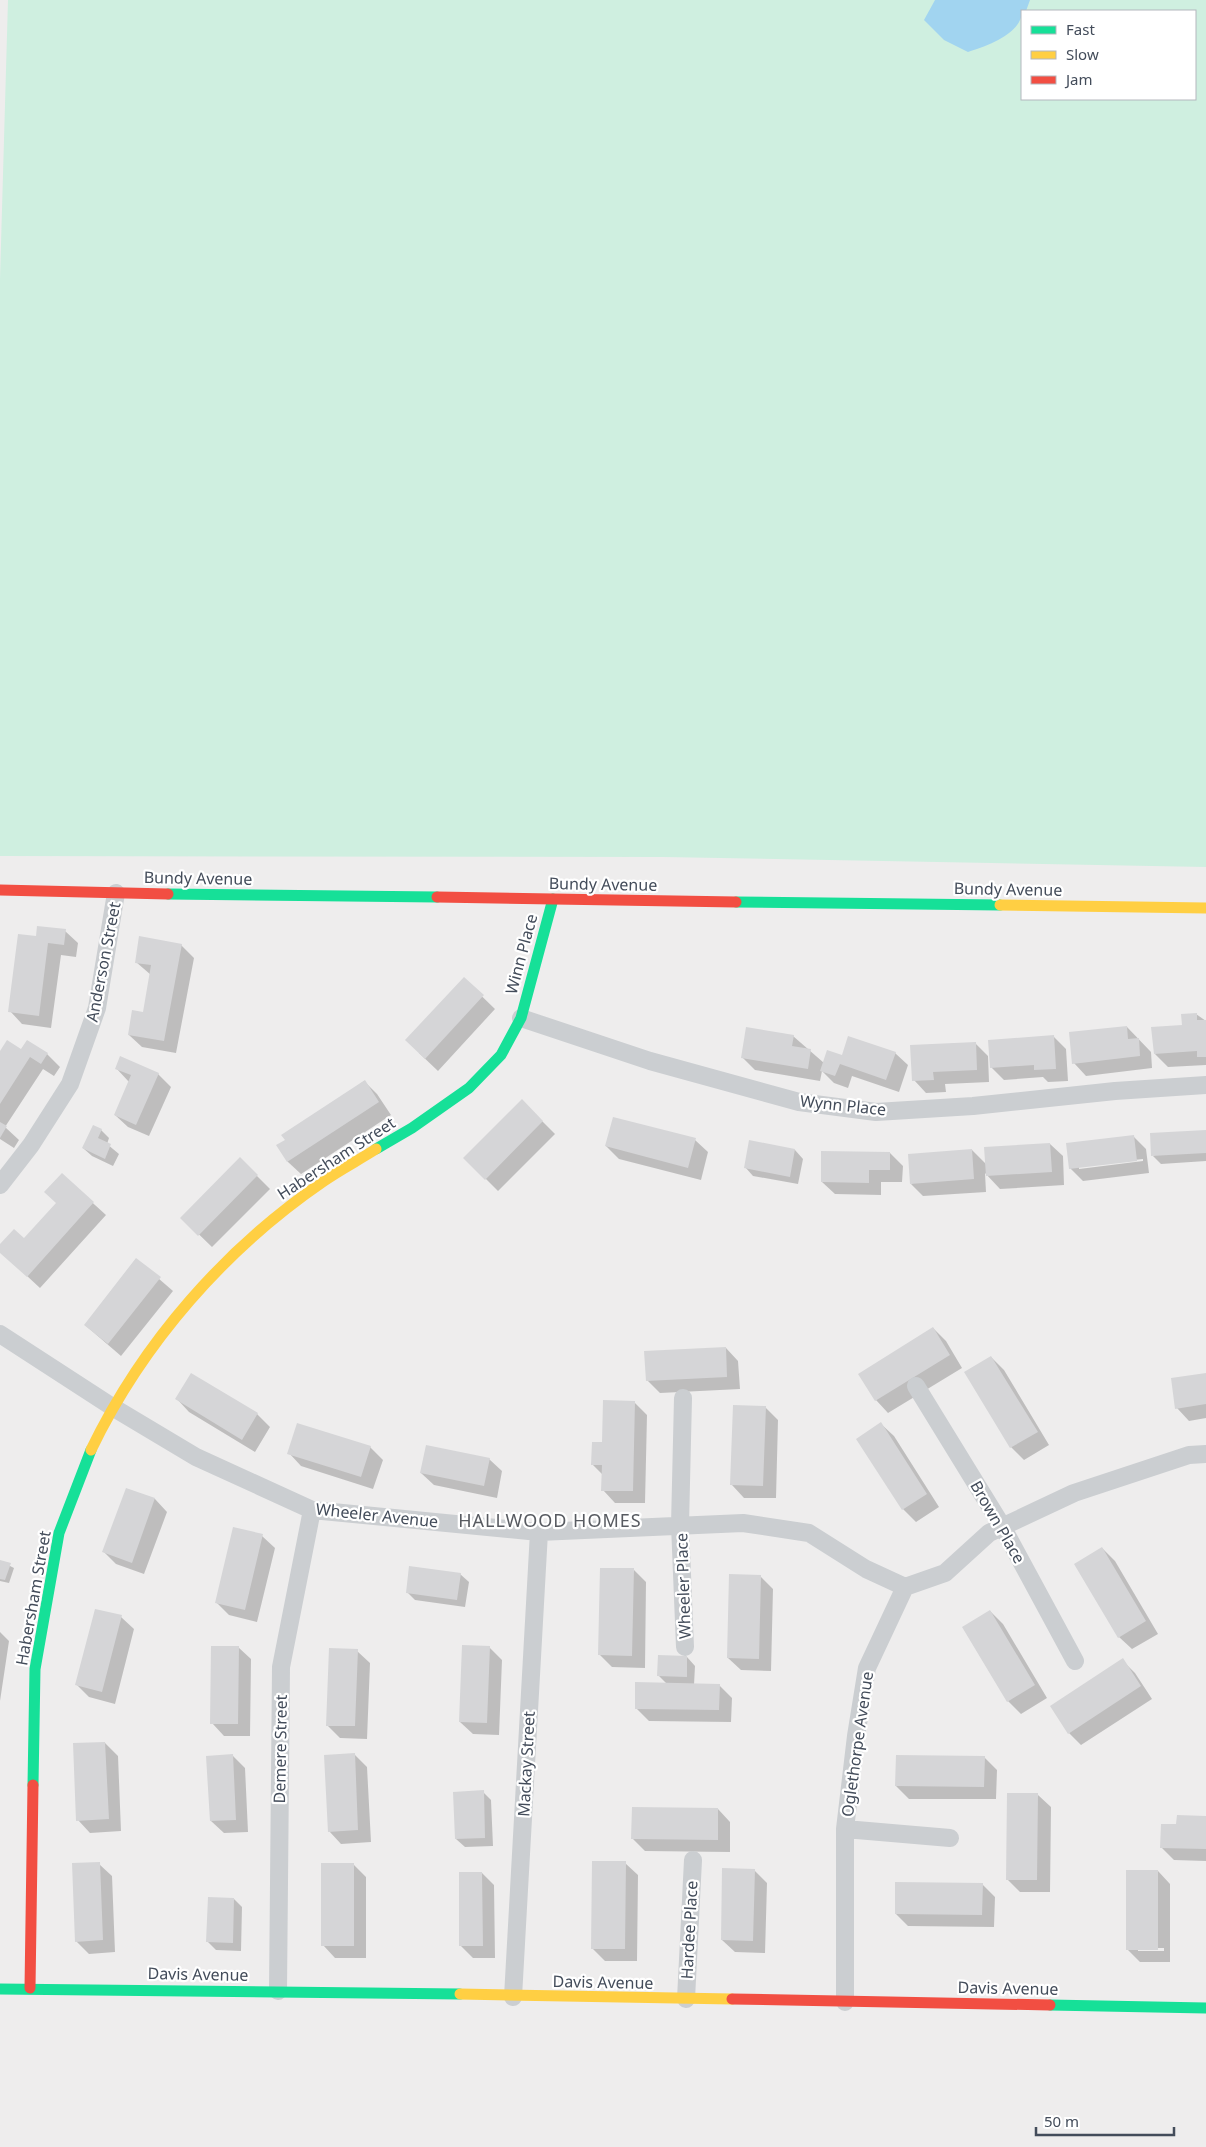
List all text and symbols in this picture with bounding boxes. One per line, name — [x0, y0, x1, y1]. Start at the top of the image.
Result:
legend — [1021, 10, 1196, 100]
text: Fast — [1066, 19, 1095, 39]
text: Slow — [1066, 44, 1099, 64]
text: Jam — [1064, 69, 1093, 89]
street label: Bundy Avenue — [144, 866, 252, 890]
street label: Bundy Avenue — [549, 872, 657, 896]
street label: Bundy Avenue — [954, 877, 1062, 901]
street label: Anderson Street — [81, 900, 125, 1024]
street label: Winn Place — [500, 911, 542, 997]
street label: Wynn Place — [799, 1090, 887, 1120]
street label: Habersham Street — [273, 1111, 399, 1204]
street label: Brown Place — [965, 1477, 1031, 1567]
street label: Wheeler Avenue — [315, 1498, 439, 1532]
district label: HALLWOOD HOMES — [458, 1508, 642, 1532]
street label: Habersham Street — [10, 1529, 56, 1667]
street label: Wheeler Place — [670, 1533, 696, 1639]
street label: Oglethorpe Avenue — [836, 1670, 878, 1818]
street label: Demere Street — [268, 1694, 292, 1804]
street label: Mackay Street — [512, 1710, 540, 1817]
street label: Hardee Place — [675, 1880, 703, 1980]
street label: Davis Avenue — [147, 1962, 249, 1986]
street label: Davis Avenue — [552, 1970, 654, 1994]
street label: Davis Avenue — [957, 1976, 1059, 2000]
scale bar — [1036, 2104, 1174, 2136]
text: 50 m — [1044, 2111, 1079, 2131]

